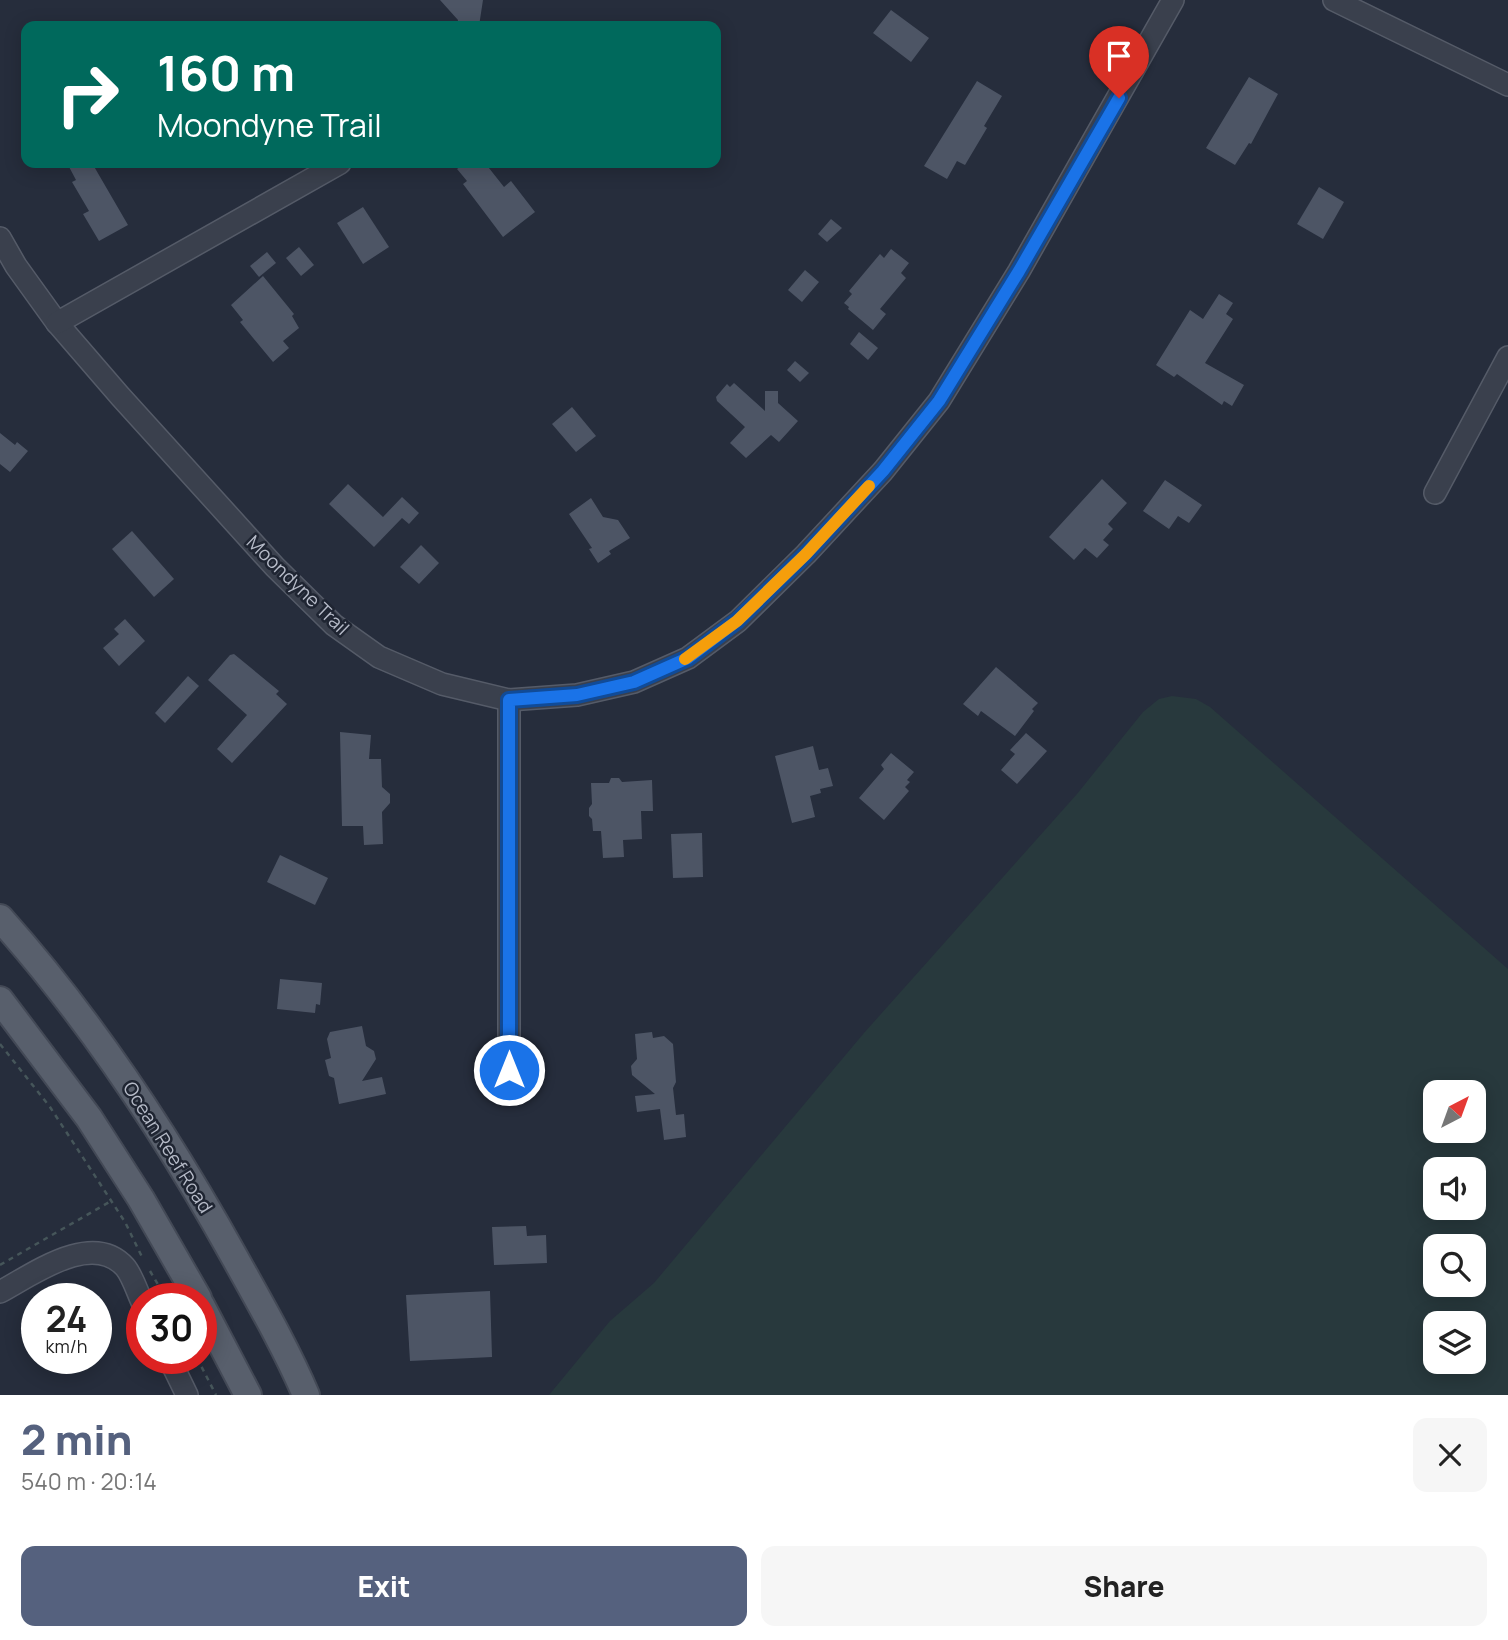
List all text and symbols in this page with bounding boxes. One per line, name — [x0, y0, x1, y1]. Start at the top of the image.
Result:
pin — [1089, 26, 1149, 98]
icon: arrive — [1100, 37, 1138, 75]
text: 160 m — [157, 39, 295, 106]
icon: right — [42, 49, 133, 140]
text: Moondyne Trail — [157, 103, 382, 147]
street label: Moondyne Trail — [241, 529, 355, 641]
position arrow — [472, 1033, 546, 1107]
street label: Ocean Reef Road — [117, 1076, 219, 1218]
north arrow — [1423, 1080, 1486, 1143]
map controls — [1423, 1080, 1486, 1374]
button: sound — [1423, 1157, 1486, 1220]
button: search — [1423, 1234, 1486, 1297]
speed limit sign: 30 — [126, 1283, 217, 1374]
text: 24 — [46, 1295, 87, 1343]
button: layers — [1423, 1311, 1486, 1374]
text: km/h — [46, 1334, 87, 1358]
text: 2 min — [21, 1410, 132, 1468]
button: close — [1413, 1418, 1487, 1492]
text: 540 m · 20:14 — [21, 1465, 157, 1497]
button: Exit — [21, 1546, 747, 1626]
button: Share — [761, 1546, 1487, 1626]

